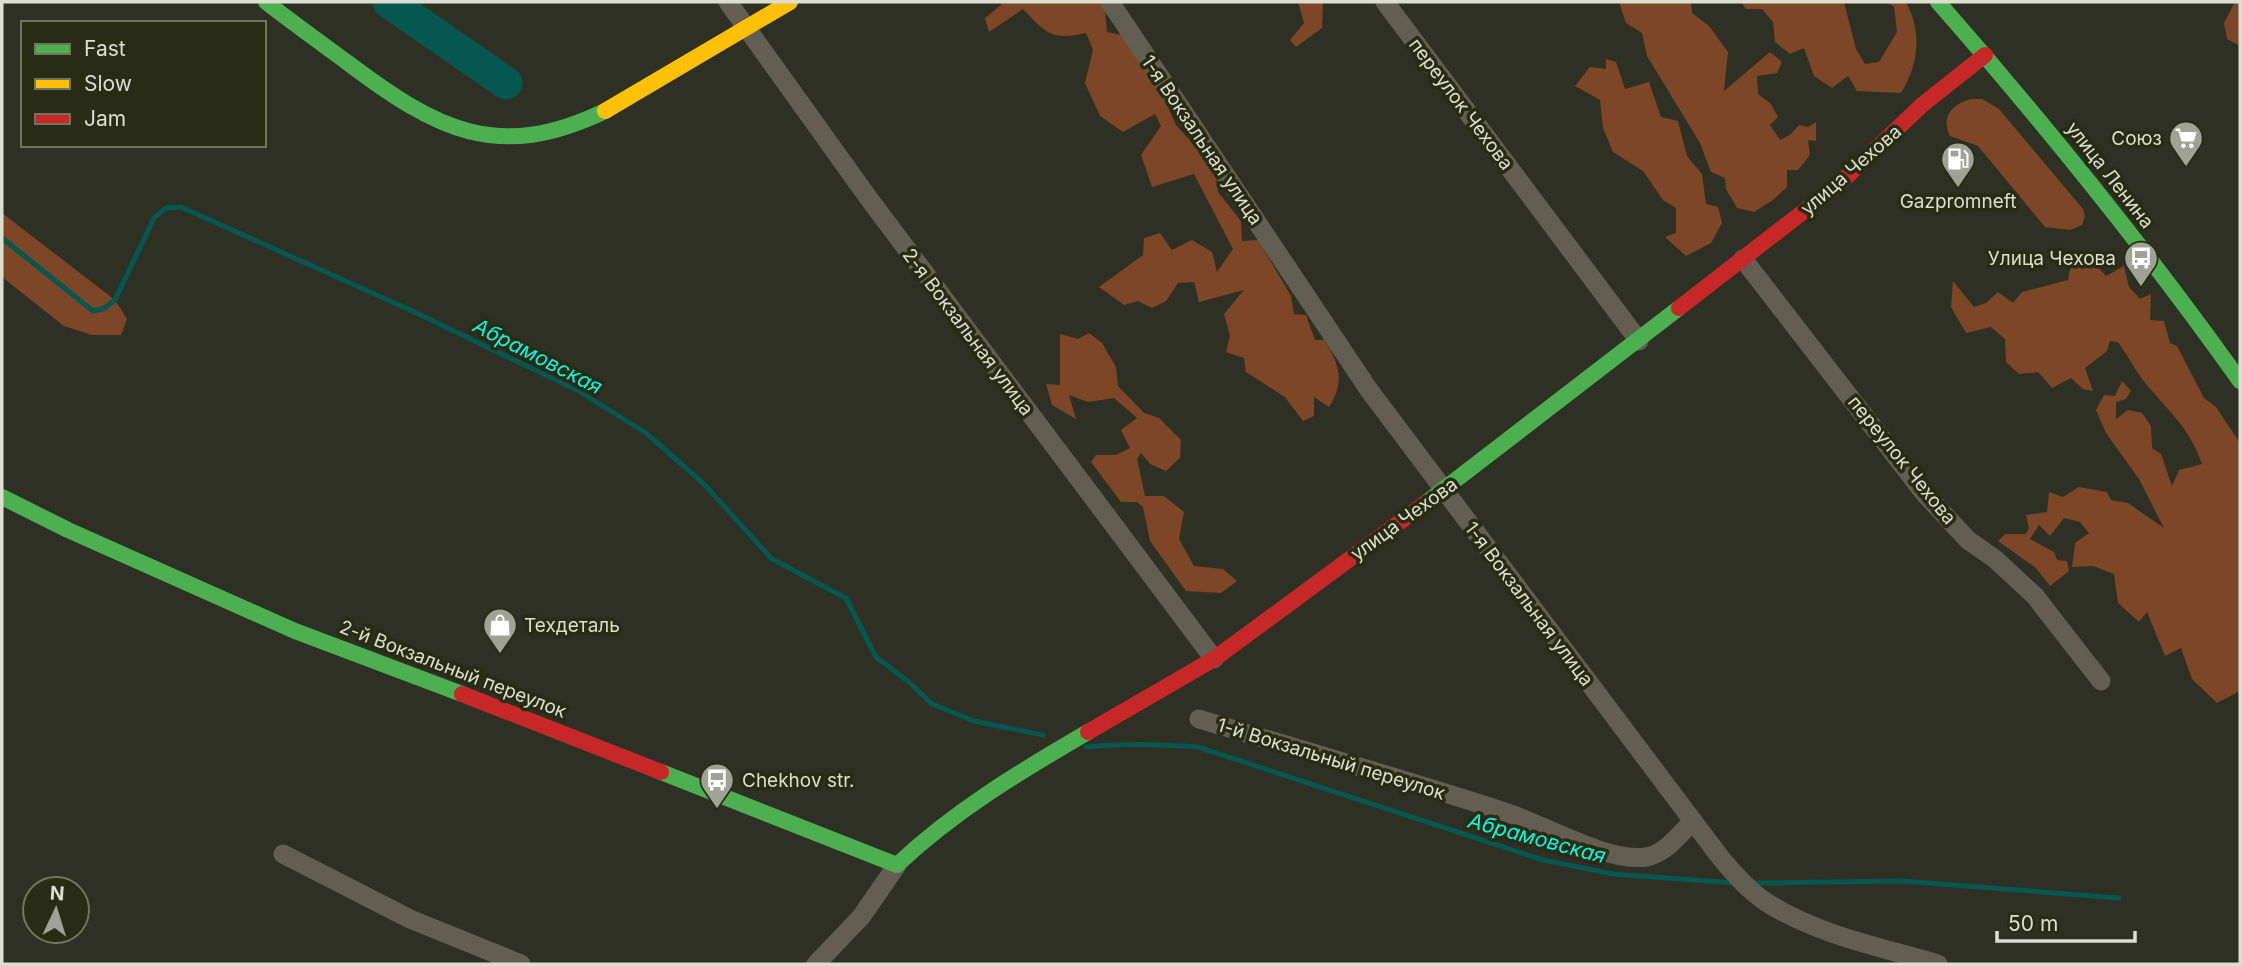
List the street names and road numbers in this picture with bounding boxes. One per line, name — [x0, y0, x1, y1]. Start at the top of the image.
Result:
street label: переулок Чехова — [1404, 34, 1518, 174]
street label: 1-я Вокзальная улица — [1137, 51, 1267, 229]
street label: улица Ленина — [2061, 117, 2159, 233]
street label: улица Чехова — [1796, 120, 1906, 220]
street label: 2-я Вокзальная улица — [898, 244, 1038, 420]
street label: переулок Чехова — [1843, 391, 1961, 529]
street label: улица Чехова — [1346, 473, 1462, 565]
street label: 1-я Вокзальная улица — [1460, 517, 1598, 691]
street label: 2-й Вокзальный переулок — [336, 615, 570, 723]
street label: 1-й Вокзальный переулок — [1214, 713, 1448, 805]

